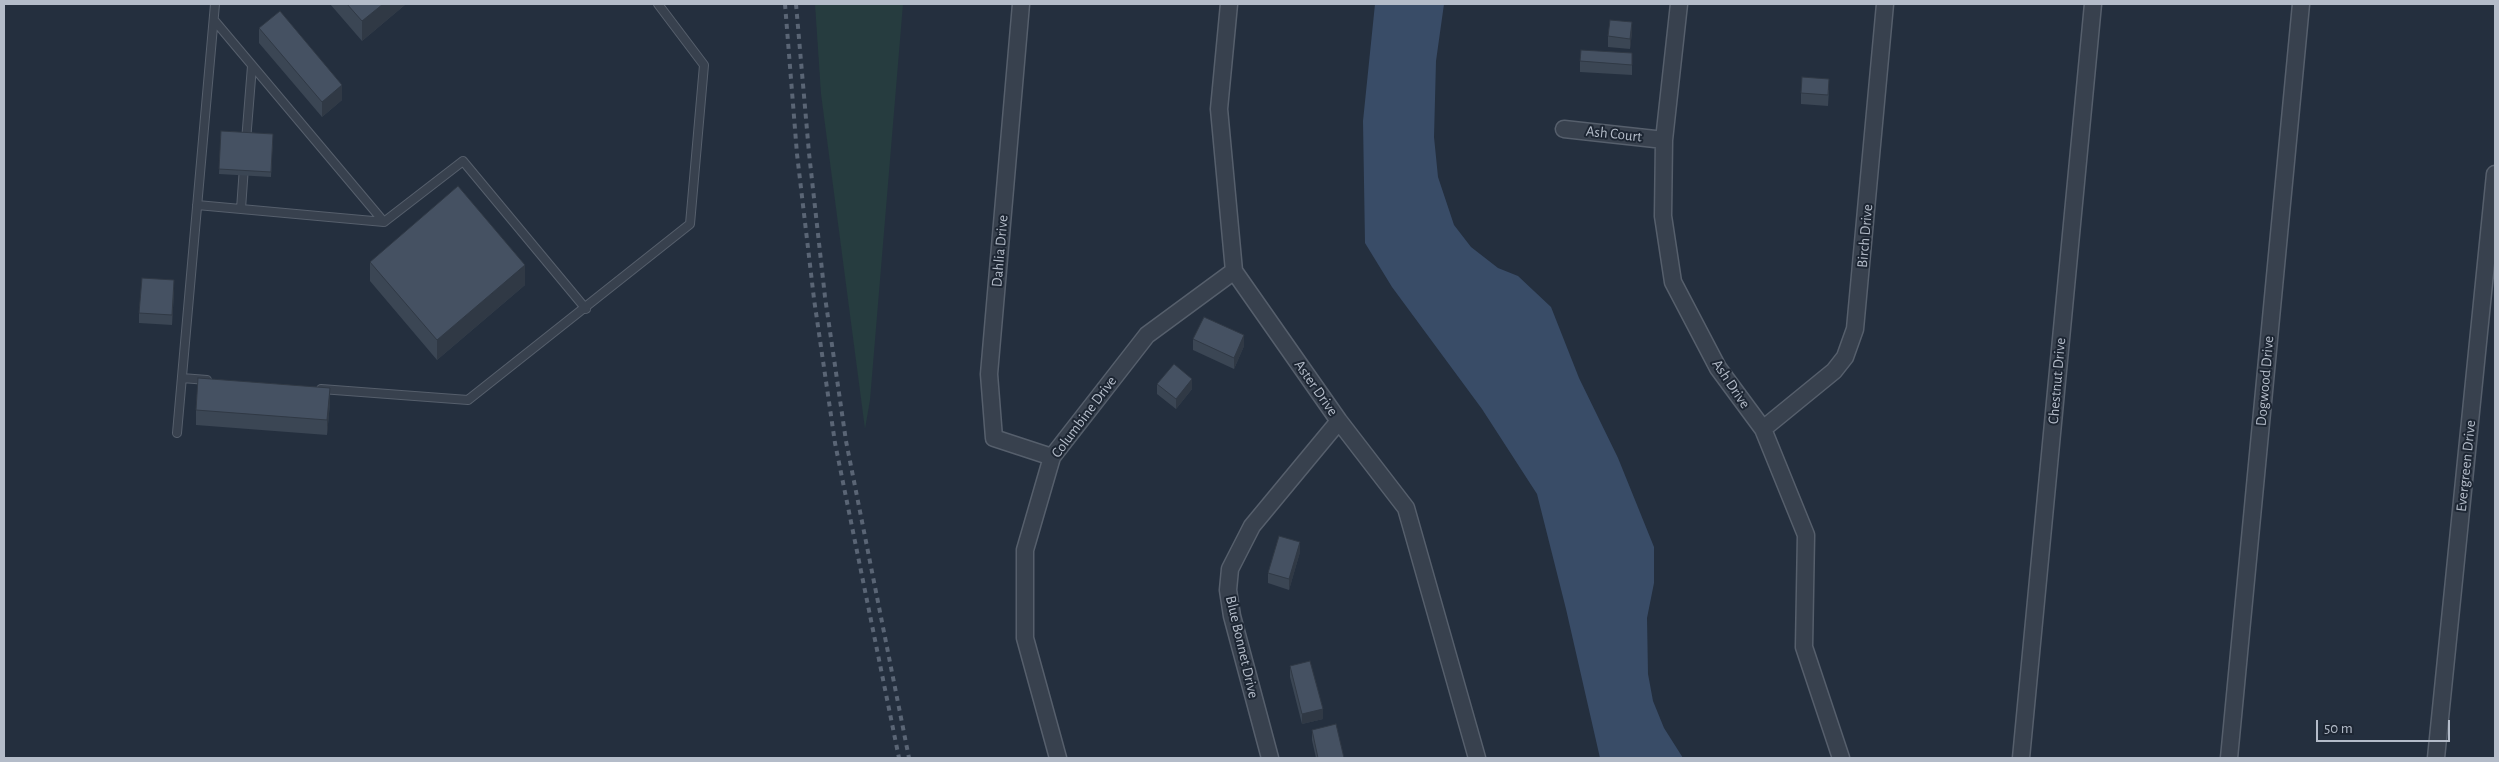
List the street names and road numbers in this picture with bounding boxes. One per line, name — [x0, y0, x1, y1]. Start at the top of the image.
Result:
street label: Ash Court — [1585, 122, 1643, 146]
street label: Birch Drive — [1853, 203, 1877, 269]
street label: Dahlia Drive — [988, 214, 1012, 288]
street label: Dogwood Drive — [2252, 335, 2278, 427]
street label: Chestnut Drive — [2044, 337, 2070, 425]
street label: Ash Drive — [1708, 356, 1754, 412]
street label: Aster Drive — [1290, 357, 1342, 419]
street label: Columbine Drive — [1047, 373, 1121, 461]
street label: Evergreen Drive — [2452, 419, 2480, 513]
street label: Blue Bonnet Drive — [1221, 594, 1263, 700]

